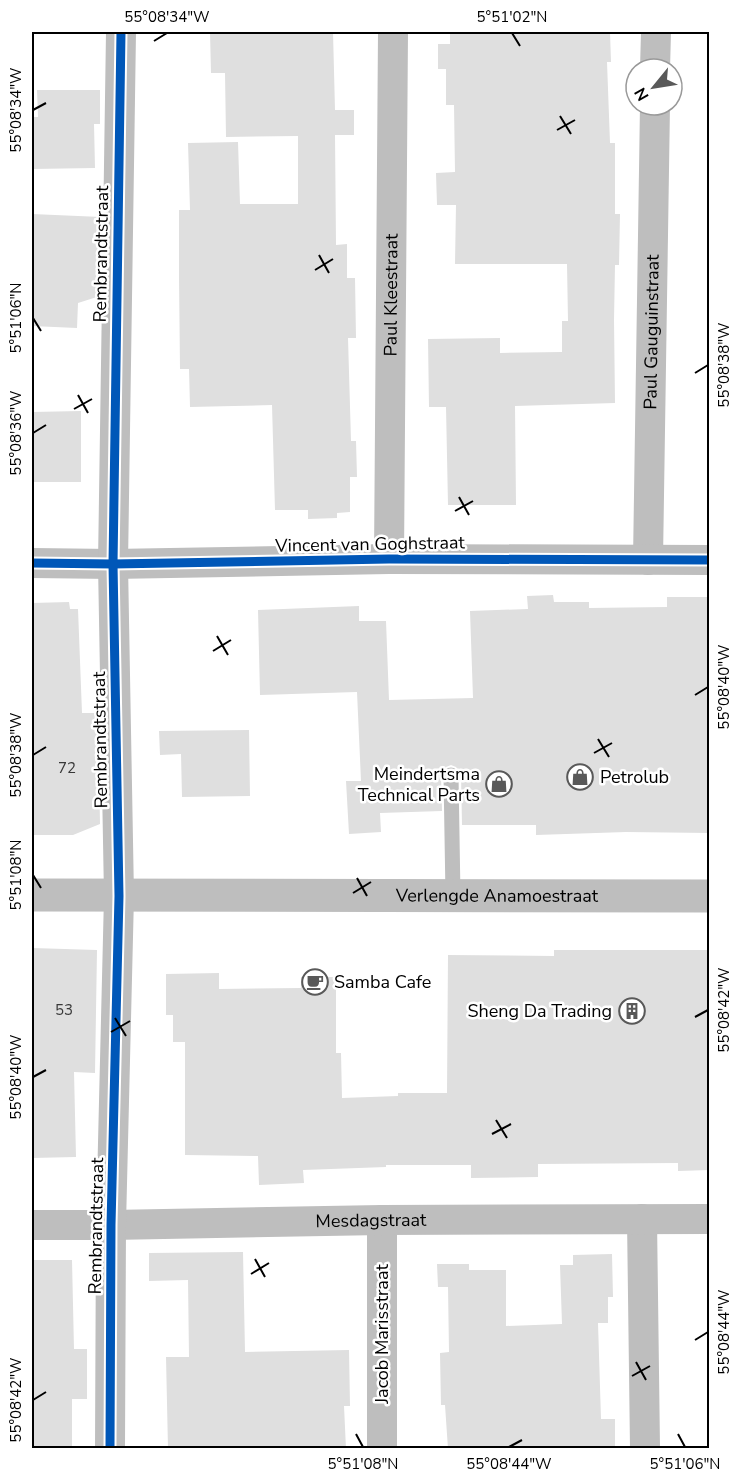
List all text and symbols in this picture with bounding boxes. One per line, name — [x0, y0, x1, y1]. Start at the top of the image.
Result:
text: 55°08'34"W — [124, 7, 210, 27]
text: 5°51'02"N — [477, 7, 547, 27]
north arrow — [624, 57, 684, 117]
text: 55°08'34"W — [6, 67, 26, 153]
text: N — [629, 83, 654, 105]
street label: Rembrandtstraat — [88, 185, 114, 323]
street label: Paul Kleestraat — [379, 233, 403, 357]
street label: Paul Gauguinstraat — [638, 254, 665, 410]
text: 5°51'06"N — [6, 283, 26, 353]
text: 55°08'38"W — [714, 322, 734, 408]
text: 55°08'36"W — [6, 390, 26, 476]
street label: Vincent van Goghstraat — [274, 530, 466, 558]
text: 55°08'40"W — [714, 644, 734, 730]
street label: Rembrandtstraat — [87, 671, 113, 809]
text: 55°08'38"W — [6, 712, 26, 798]
house number: 72 — [58, 758, 76, 778]
place label: Meindertsma Technical Parts — [358, 762, 480, 807]
shop icon: Petrolub — [565, 762, 595, 792]
place label: Petrolub — [600, 765, 669, 789]
shop icon: Meindertsma Technical Parts — [484, 769, 514, 799]
text: 5°51'08"N — [6, 840, 26, 910]
street label: Verlengde Anamoestraat — [395, 884, 599, 908]
cafe icon: Samba Cafe — [300, 967, 330, 997]
text: 55°08'42"W — [714, 967, 734, 1053]
place label: Samba Cafe — [334, 970, 431, 994]
building icon: Sheng Da Trading — [617, 996, 647, 1026]
place label: Sheng Da Trading — [467, 999, 612, 1023]
house number: 53 — [55, 1000, 73, 1020]
text: 55°08'40"W — [6, 1034, 26, 1120]
street label: Rembrandtstraat — [83, 1157, 109, 1295]
street label: Mesdagstraat — [315, 1208, 427, 1233]
street label: Jacob Marisstraat — [370, 1264, 394, 1405]
text: 55°08'44"W — [714, 1289, 734, 1375]
text: 55°08'42"W — [6, 1357, 26, 1443]
text: 5°51'08"N — [328, 1454, 398, 1474]
text: 55°08'44"W — [466, 1454, 552, 1474]
text: 5°51'06"N — [650, 1454, 720, 1474]

